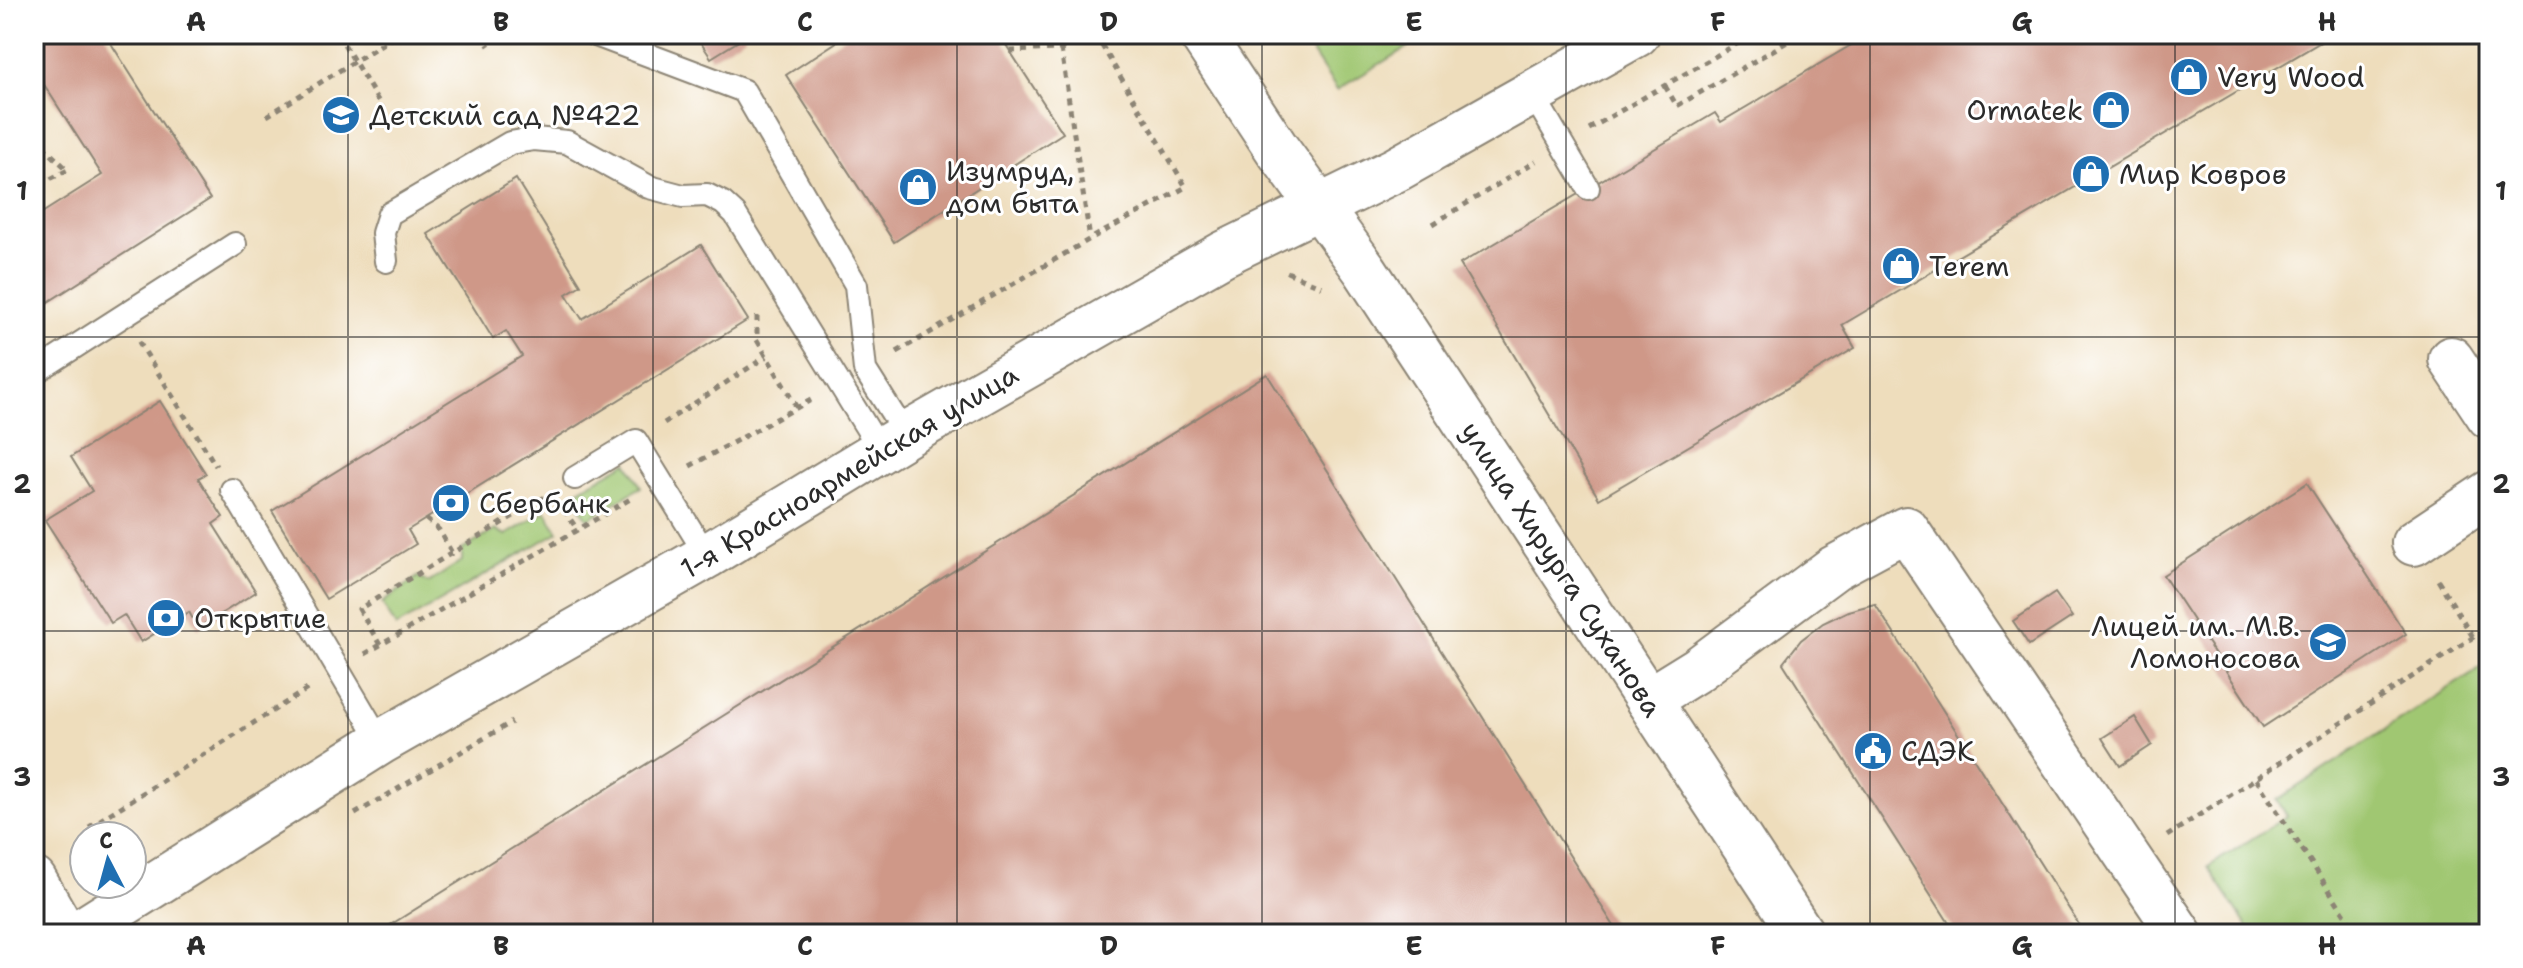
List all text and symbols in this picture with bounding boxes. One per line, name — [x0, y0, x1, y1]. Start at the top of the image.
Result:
text: A — [186, 4, 206, 39]
text: B — [493, 4, 509, 39]
text: C — [797, 4, 813, 39]
text: D — [1100, 4, 1118, 39]
text: E — [1405, 4, 1423, 39]
text: F — [1710, 4, 1726, 39]
text: G — [2012, 4, 2033, 39]
text: H — [2318, 4, 2336, 39]
shop icon: Very Wood — [2168, 56, 2210, 98]
place label: Very Wood — [2217, 58, 2365, 96]
shop icon: Ormatek — [2090, 89, 2132, 131]
place label: Ormatek — [1966, 91, 2083, 129]
school or university icon: Детский сад №422 — [320, 94, 362, 136]
place label: Детский сад №422 — [369, 96, 640, 134]
place label: Изумруд, дом быта — [946, 152, 1079, 222]
shop icon: Мир Ковров — [2070, 153, 2112, 195]
place label: Мир Ковров — [2119, 155, 2286, 193]
shop icon: Изумруд, дом быта — [897, 166, 939, 208]
text: 1 — [16, 173, 28, 208]
text: 1 — [2495, 173, 2507, 208]
shop icon: Terem — [1880, 245, 1922, 287]
place label: Terem — [1929, 247, 2009, 285]
street label: 1-я Красноармейская улица — [673, 355, 1025, 587]
street label: улица Хирурга Суханова — [1452, 414, 1672, 724]
text: 2 — [13, 466, 31, 501]
text: 2 — [2492, 466, 2510, 501]
bank icon: Сбербанк — [430, 482, 472, 524]
place label: Сбербанк — [479, 484, 610, 522]
bank icon: Открытие — [145, 597, 187, 639]
place label: Открытие — [194, 599, 327, 637]
place label: Лицей им. М.В. Ломоносова — [2091, 607, 2300, 677]
school or university icon: Лицей им. М.В. Ломоносова — [2307, 621, 2349, 663]
public building icon: СДЭК — [1852, 730, 1894, 772]
place label: СДЭК — [1901, 732, 1975, 770]
text: 3 — [13, 759, 31, 794]
text: 3 — [2492, 759, 2510, 794]
north arrow — [68, 820, 148, 900]
text: С — [98, 825, 114, 856]
text: A — [186, 928, 206, 963]
text: B — [493, 928, 509, 963]
text: C — [797, 928, 813, 963]
text: D — [1100, 928, 1118, 963]
text: E — [1405, 928, 1423, 963]
text: F — [1710, 928, 1726, 963]
text: G — [2012, 928, 2033, 963]
text: H — [2318, 928, 2336, 963]

